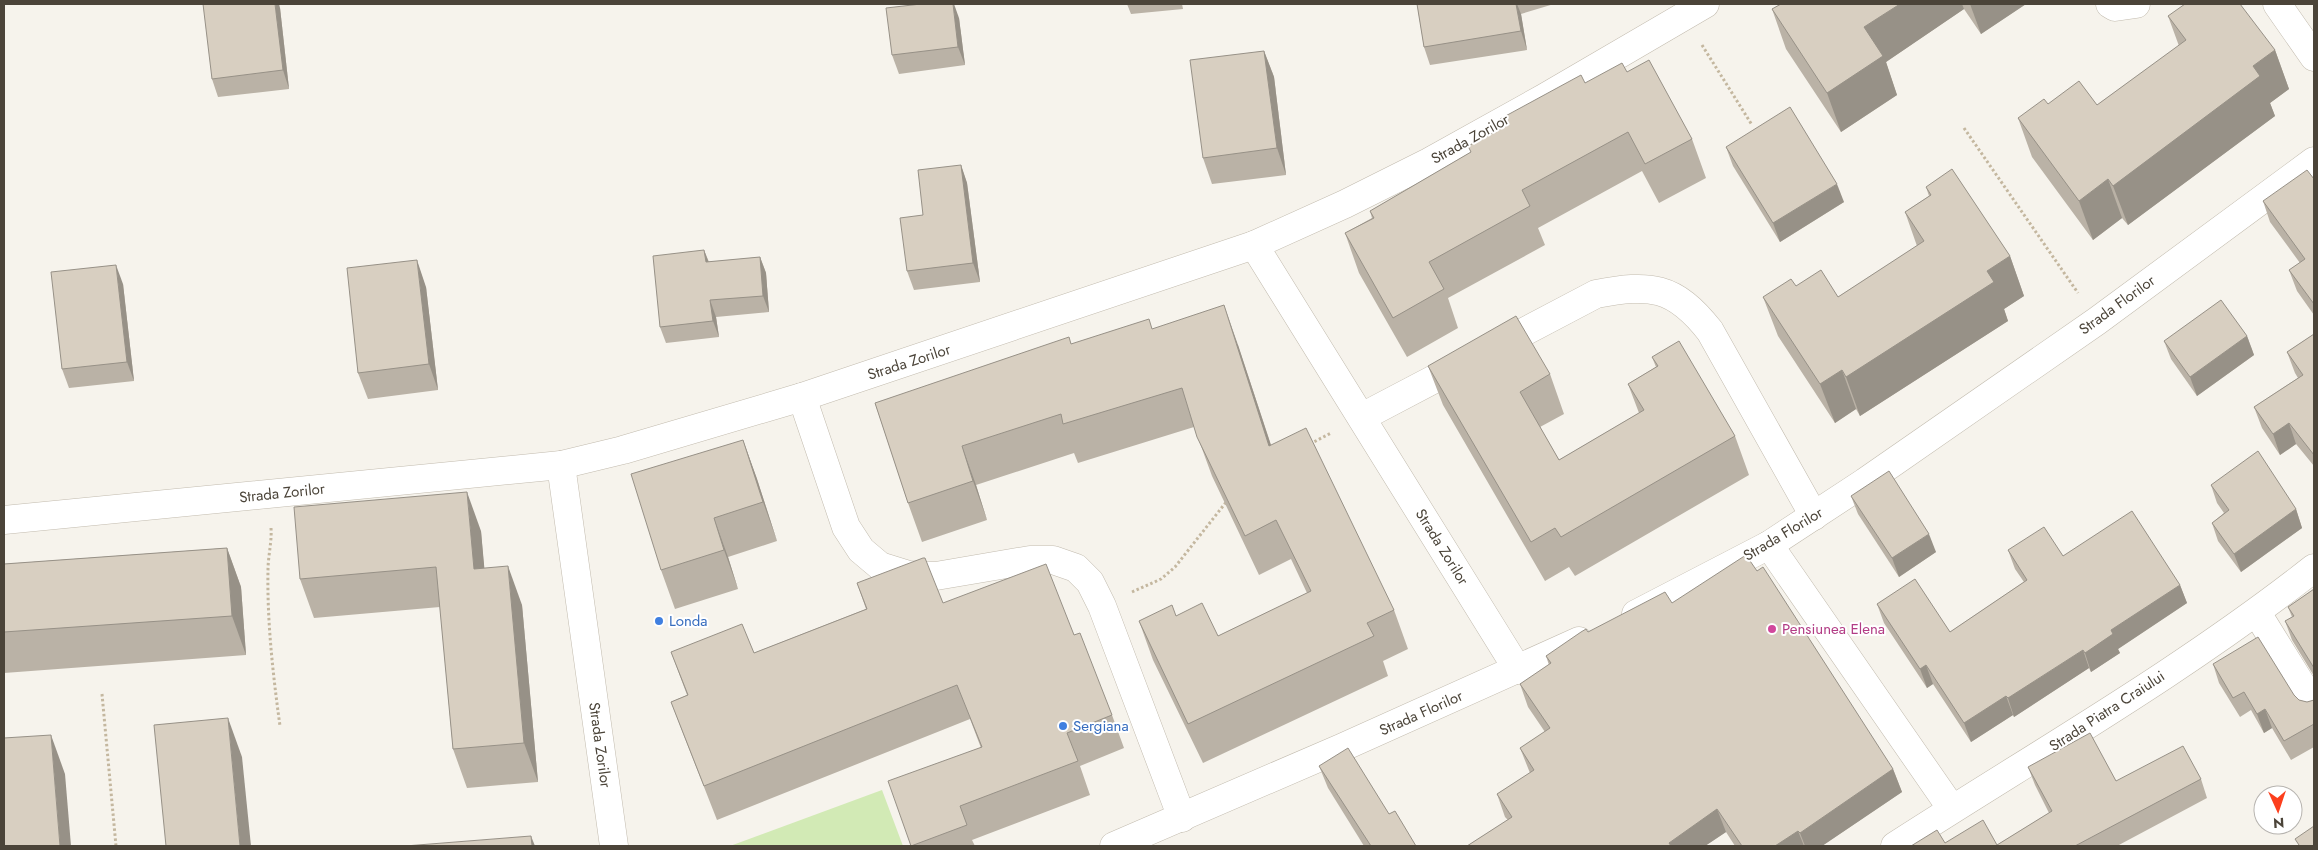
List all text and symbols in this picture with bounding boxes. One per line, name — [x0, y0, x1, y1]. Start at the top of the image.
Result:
street label: Strada Zorilor — [1427, 108, 1514, 170]
street label: Strada Florilor — [2074, 269, 2160, 340]
street label: Strada Zorilor — [865, 338, 954, 386]
street label: Strada Zorilor — [238, 477, 327, 508]
street label: Strada Florilor — [1739, 501, 1828, 566]
street label: Strada Zorilor — [1410, 505, 1475, 590]
place label: Londa — [669, 610, 708, 632]
marker: Londa — [653, 615, 665, 627]
place label: Pensiunea Elena — [1782, 618, 1885, 640]
marker: Pensiunea Elena — [1766, 623, 1778, 635]
street label: Strada Piatra Craiului — [2045, 665, 2169, 757]
street label: Strada Florilor — [1376, 684, 1467, 741]
street label: Strada Zorilor — [583, 701, 617, 790]
place label: Sergiana — [1073, 715, 1129, 737]
marker: Sergiana — [1057, 720, 1069, 732]
north arrow — [2253, 785, 2303, 835]
text: N — [2273, 813, 2285, 833]

